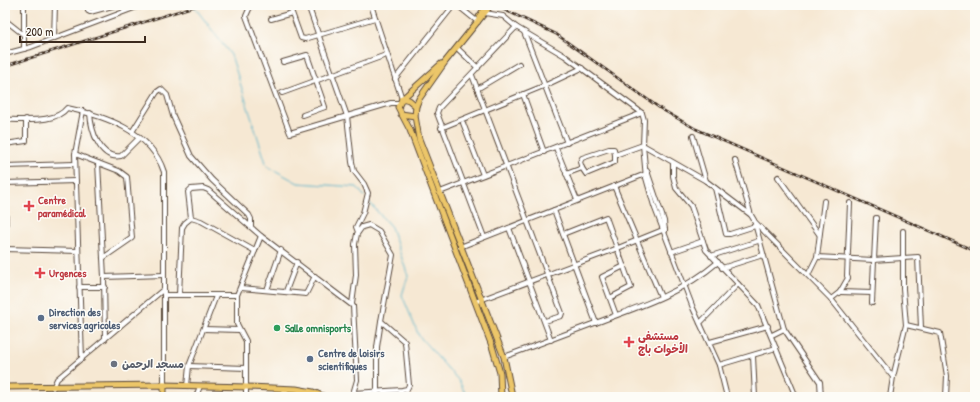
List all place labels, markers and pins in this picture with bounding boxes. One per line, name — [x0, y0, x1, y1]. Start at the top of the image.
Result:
place label: Centre paramédical — [38, 193, 87, 221]
marker: Centre paramédical — [23, 200, 35, 212]
place label: Urgences — [49, 266, 87, 281]
marker: Urgences — [34, 267, 46, 279]
place label: Direction des services agricoles — [49, 305, 121, 333]
marker: Direction des services agricoles — [36, 313, 46, 323]
place label: Salle omnisports — [285, 321, 352, 336]
marker: Salle omnisports — [272, 323, 282, 333]
place label: مستشفى الأخوات باج — [638, 329, 688, 357]
marker: مستشفى الأخوات باج — [623, 336, 635, 348]
place label: Centre de loisirs scientifiques — [318, 346, 385, 374]
marker: Centre de loisirs scientifiques — [305, 354, 315, 364]
place label: مسجد الرحمن — [122, 357, 184, 371]
marker: مسجد الرحمن — [109, 359, 119, 369]

